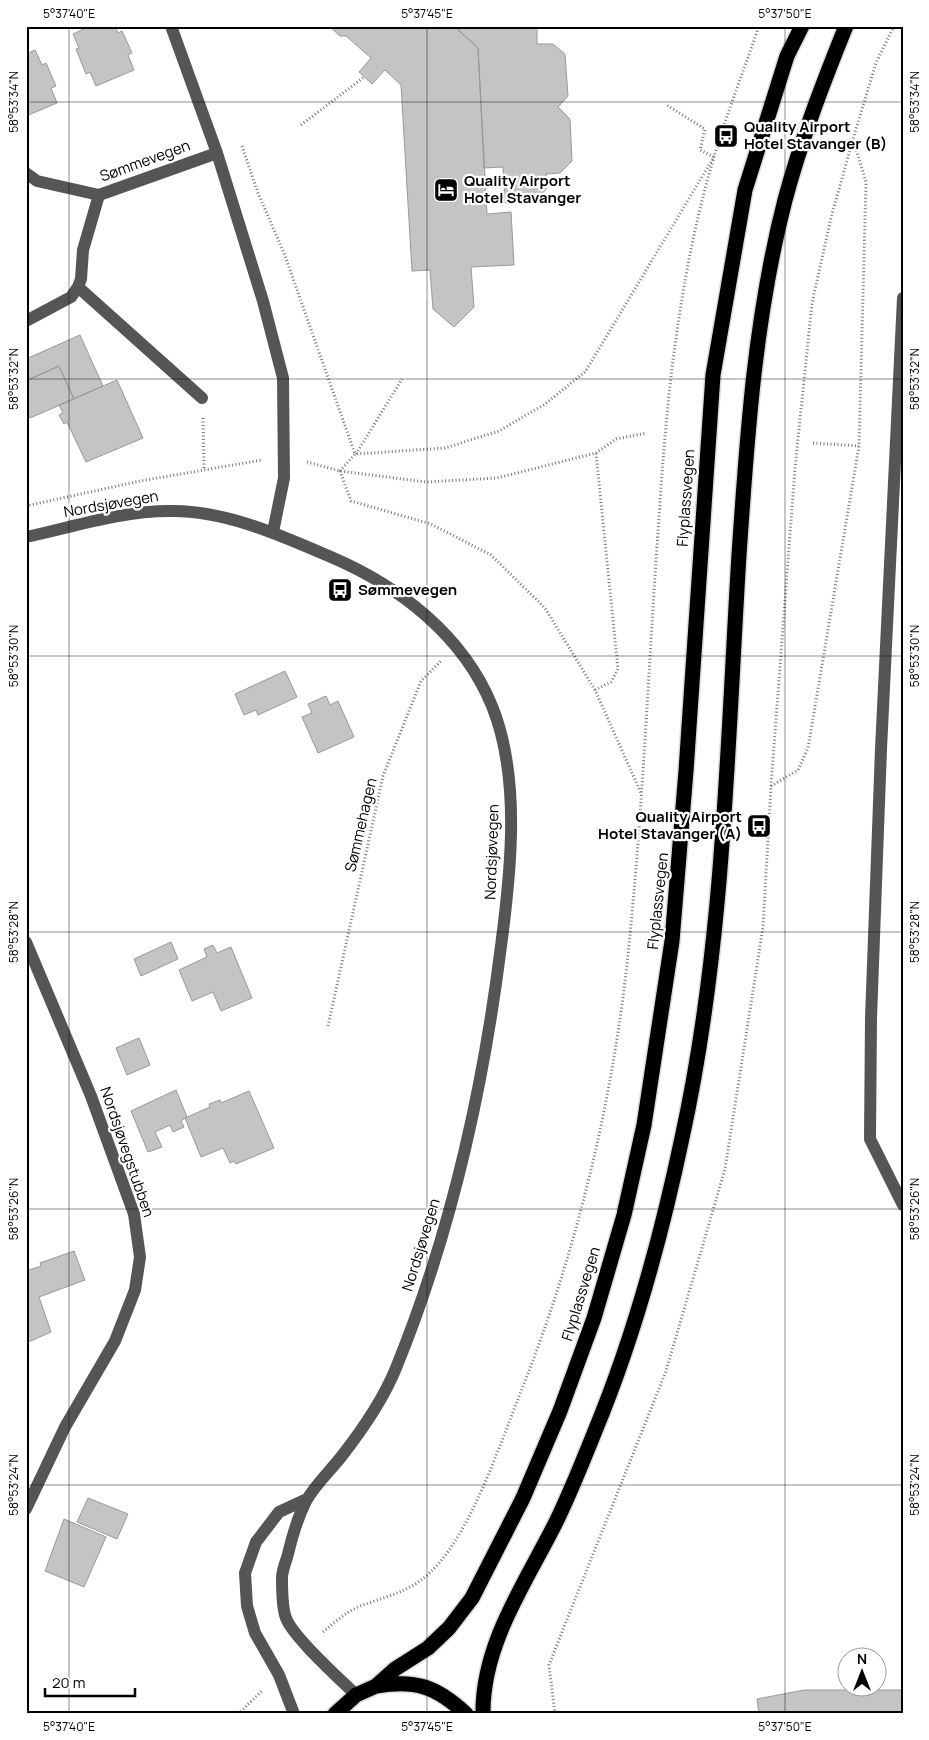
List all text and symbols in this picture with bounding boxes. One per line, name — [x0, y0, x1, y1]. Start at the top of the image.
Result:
text: 5°37'40"E — [43, 5, 95, 22]
text: 5°37'45"E — [401, 5, 453, 22]
text: 5°37'50"E — [758, 5, 812, 22]
text: 58°53'34"N — [5, 71, 22, 133]
text: 58°53'34"N — [906, 71, 923, 133]
place label: Quality Airport Hotel Stavanger (B) — [744, 116, 887, 154]
bus stop icon: Quality Airport Hotel Stavanger (B) — [713, 123, 739, 149]
street label: Sømmevegen — [97, 134, 193, 187]
place label: Quality Airport Hotel Stavanger — [464, 170, 581, 208]
hotel icon: Quality Airport Hotel Stavanger — [433, 177, 459, 203]
text: 58°53'32"N — [5, 348, 22, 410]
text: 58°53'32"N — [906, 348, 923, 410]
street label: Flyplassvegen — [672, 448, 699, 547]
street label: Nordsjøvegen — [62, 485, 160, 522]
bus stop icon: Sømmevegen — [327, 577, 353, 603]
place label: Sømmevegen — [358, 579, 457, 600]
text: 58°53'30"N — [5, 625, 22, 687]
text: 58°53'30"N — [906, 625, 923, 687]
street label: Sømmehagen — [340, 776, 382, 874]
street label: Nordsjøvegen — [479, 804, 504, 900]
place label: Quality Airport Hotel Stavanger (A) — [598, 806, 742, 844]
bus stop icon: Quality Airport Hotel Stavanger (A) — [746, 813, 772, 839]
street label: Flyplassvegen — [642, 851, 673, 951]
text: 58°53'28"N — [5, 901, 22, 963]
text: 58°53'28"N — [906, 901, 923, 963]
street label: Nordsjøvegstubben — [95, 1084, 160, 1220]
text: 58°53'26"N — [5, 1178, 22, 1240]
text: 58°53'26"N — [906, 1178, 923, 1240]
street label: Nordsjøvegen — [396, 1196, 445, 1294]
street label: Flyplassvegen — [556, 1244, 605, 1344]
text: 58°53'24"N — [5, 1454, 22, 1516]
text: 58°53'24"N — [906, 1454, 923, 1516]
north arrow — [836, 1648, 886, 1698]
text: N — [857, 1649, 867, 1668]
scale bar — [45, 1665, 135, 1697]
text: 20 m — [52, 1672, 85, 1693]
text: 5°37'40"E — [43, 1718, 95, 1735]
text: 5°37'45"E — [401, 1718, 453, 1735]
text: 5°37'50"E — [758, 1718, 812, 1735]

